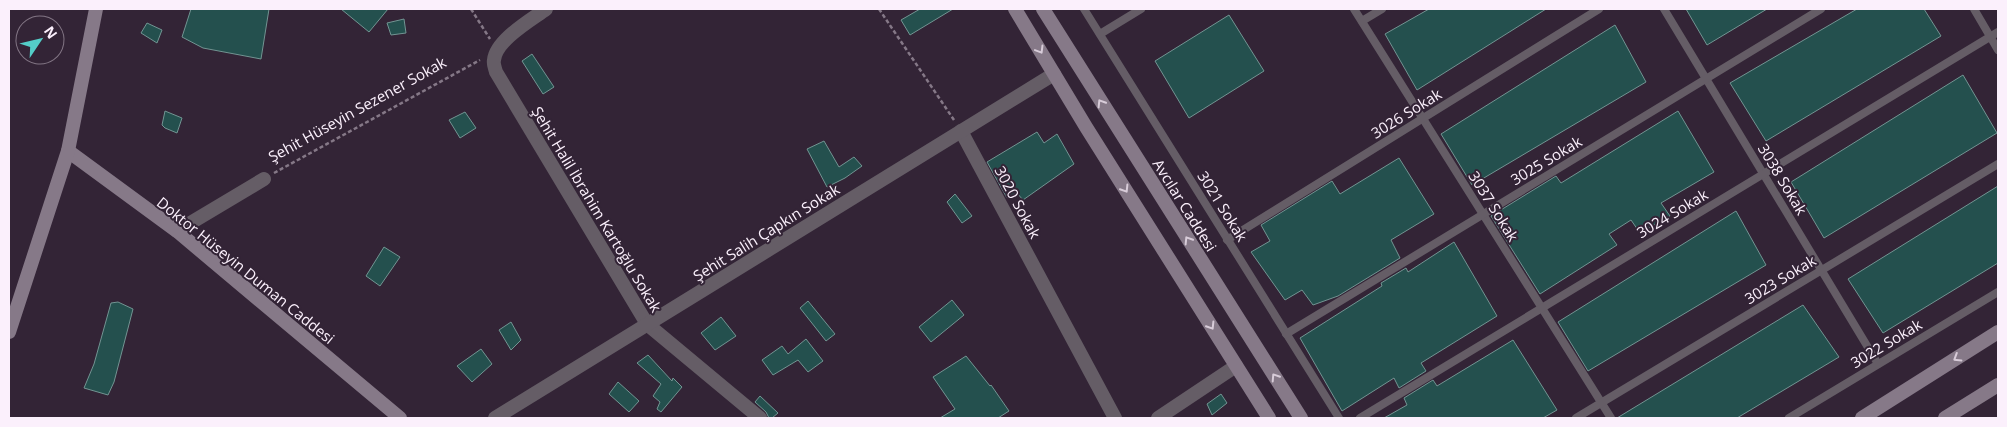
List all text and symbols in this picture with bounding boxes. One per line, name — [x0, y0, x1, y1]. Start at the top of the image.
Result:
north arrow — [15, 15, 65, 65]
text: N — [40, 22, 62, 42]
one-way arrow — [1033, 45, 1043, 54]
street label: Şehit Hüseyin Sezener Sokak — [265, 52, 450, 166]
street label: 3026 Sokak — [1367, 83, 1445, 143]
one-way arrow — [1097, 99, 1107, 108]
street label: Şehit Halil İbrahim Kartoğlu Sokak — [528, 102, 667, 316]
street label: 3025 Sokak — [1507, 131, 1585, 189]
street label: 3038 Sokak — [1754, 140, 1812, 218]
street label: Avcılar Caddesi — [1149, 155, 1221, 255]
street label: 3020 Sokak — [990, 162, 1046, 242]
street label: 3021 Sokak — [1193, 167, 1253, 245]
street label: 3037 Sokak — [1464, 167, 1524, 245]
street label: Şehit Salih Çapkın Sokak — [689, 179, 843, 285]
one-way arrow — [1119, 183, 1128, 192]
street label: 3024 Sokak — [1633, 184, 1711, 242]
street label: Doktor Hüseyin Duman Caddesi — [153, 192, 339, 348]
one-way arrow — [1184, 237, 1194, 246]
street label: 3023 Sokak — [1741, 250, 1819, 308]
street label: 3022 Sokak — [1847, 314, 1925, 372]
one-way arrow — [1205, 321, 1215, 330]
one-way arrow — [1953, 351, 1962, 361]
one-way arrow — [1272, 374, 1281, 383]

